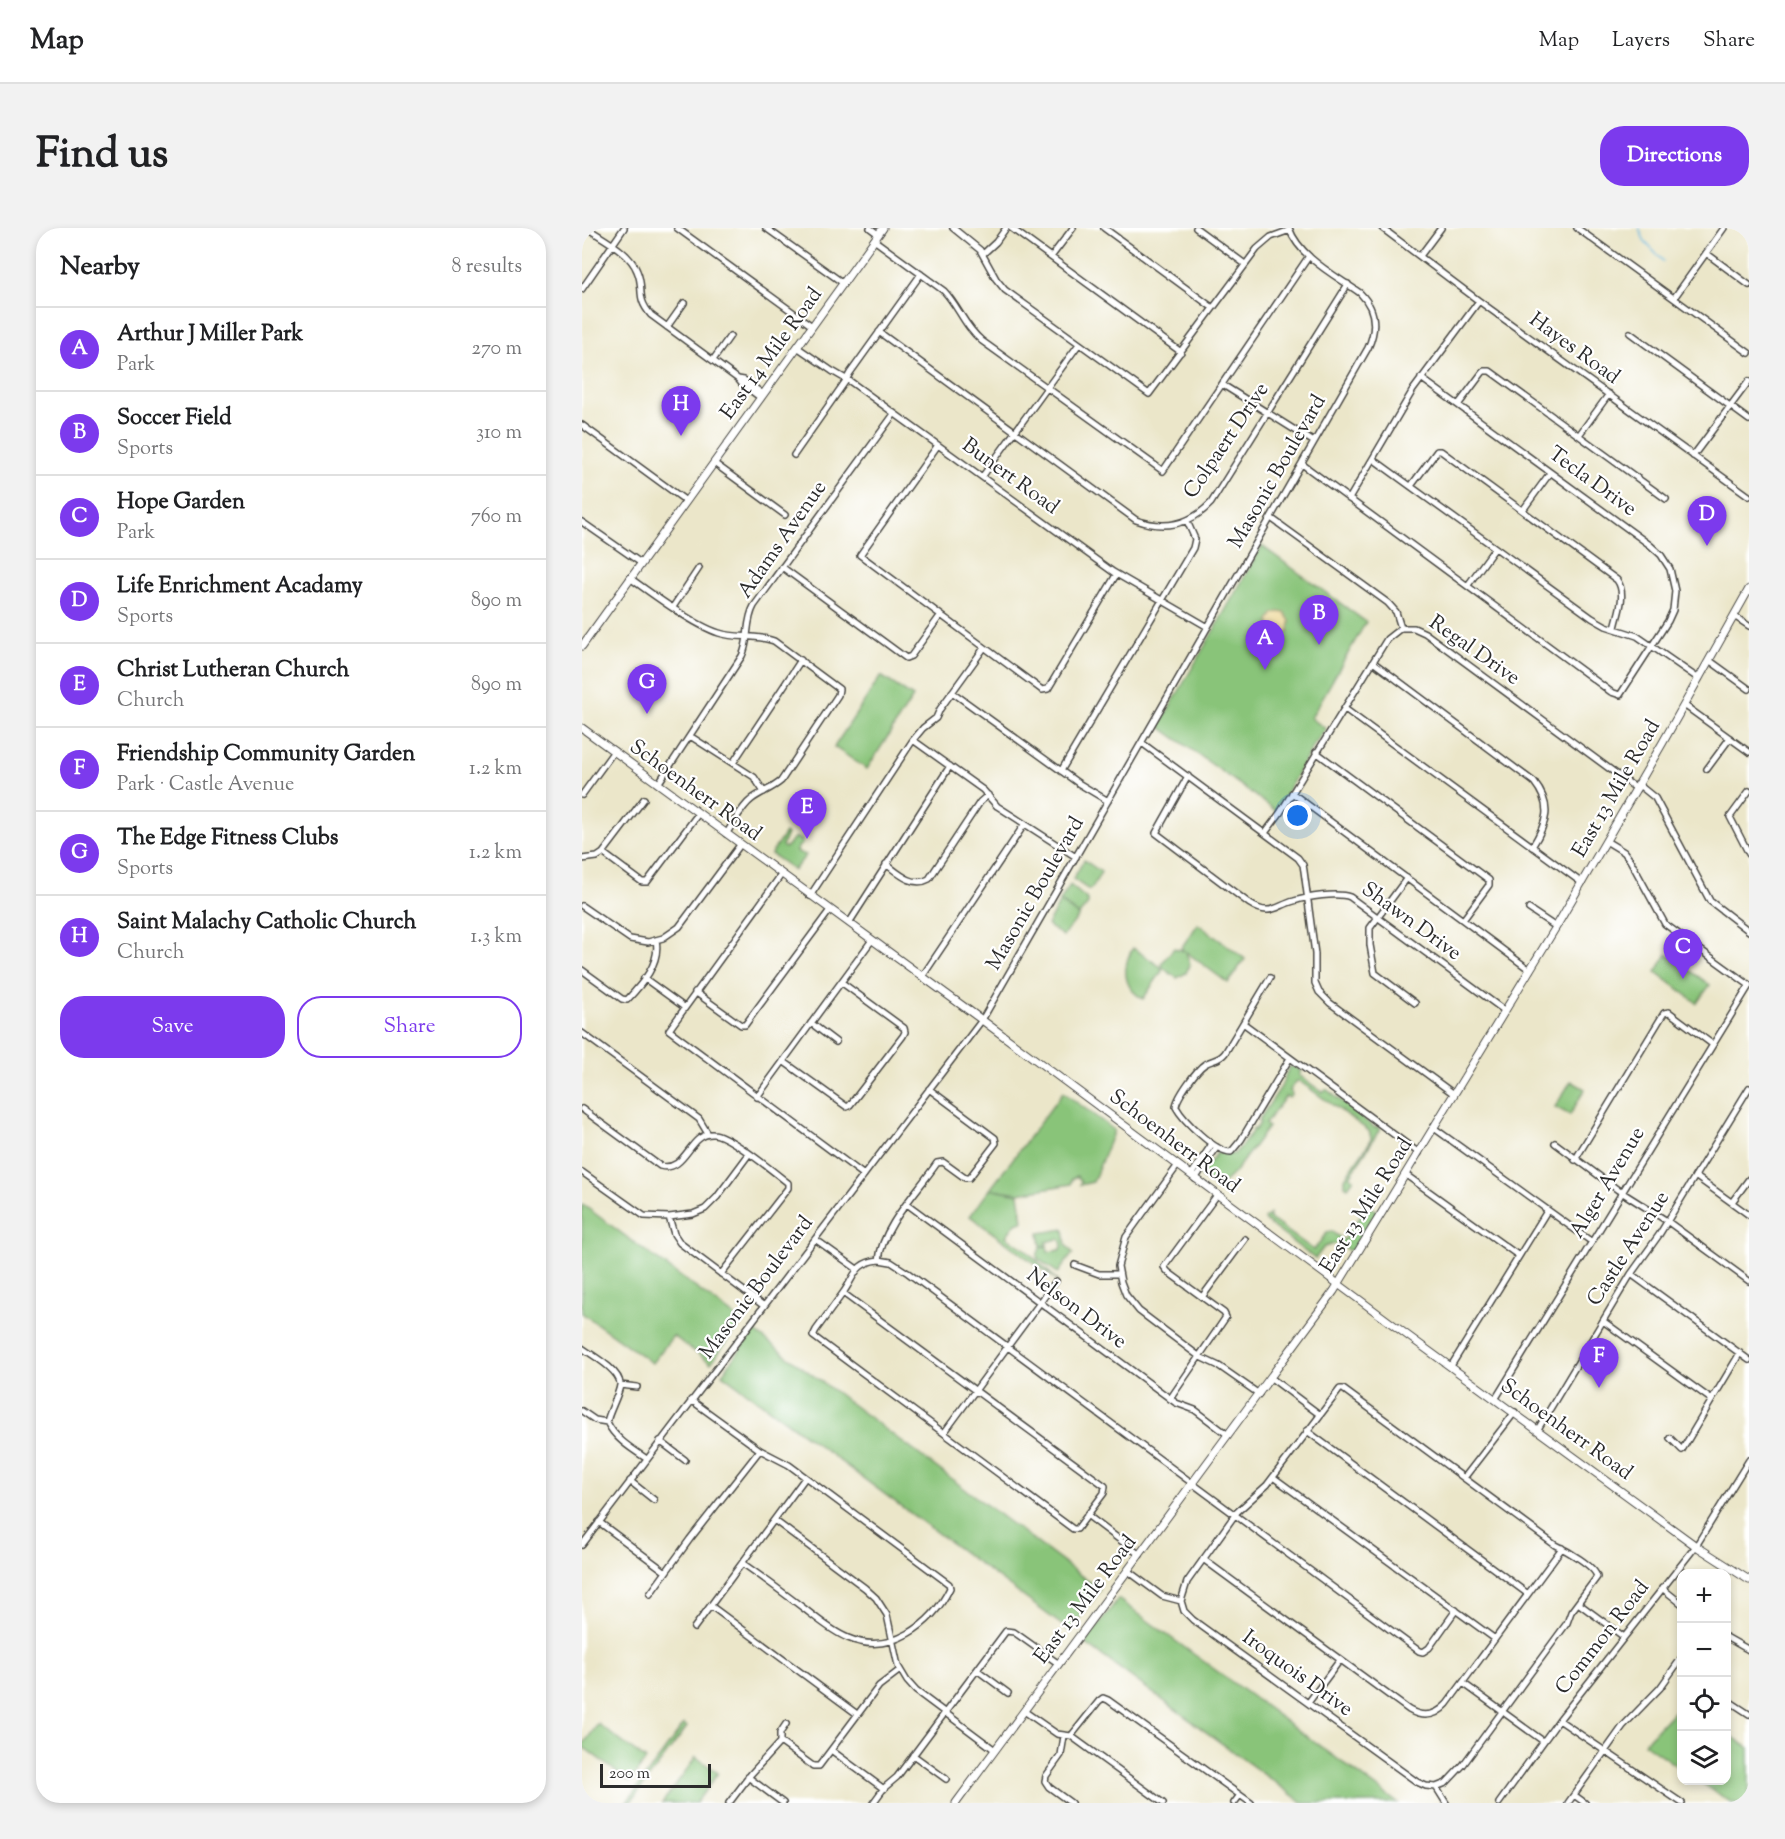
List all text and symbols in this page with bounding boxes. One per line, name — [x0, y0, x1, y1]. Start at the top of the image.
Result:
text: Map — [30, 21, 84, 61]
text: Map — [1539, 26, 1579, 56]
text: Layers — [1612, 26, 1670, 56]
text: Share — [1703, 26, 1755, 56]
text: Find us — [36, 126, 168, 186]
button: Directions — [1600, 126, 1749, 186]
text: Nearby — [60, 249, 140, 286]
text: 8 results — [451, 253, 522, 282]
street label: East 14 Mile Road — [714, 282, 830, 426]
street label: Hayes Road — [1522, 306, 1626, 392]
text: Arthur J Miller Park — [117, 319, 303, 351]
text: A — [71, 335, 88, 364]
text: 270 m — [472, 335, 522, 364]
text: Park — [117, 351, 155, 380]
street label: Colpaert Drive — [1177, 377, 1277, 505]
pin: H — [662, 386, 700, 436]
street label: Masonic Boulevard — [1222, 389, 1334, 554]
text: Soccer Field — [117, 403, 232, 435]
text: B — [73, 419, 86, 448]
text: 310 m — [476, 419, 522, 448]
street label: Bunert Road — [955, 431, 1065, 523]
text: Sports — [117, 435, 173, 464]
street label: Tecla Drive — [1542, 440, 1642, 524]
street label: Adams Avenue — [731, 475, 835, 605]
text: Hope Garden — [117, 487, 245, 519]
pin: D — [1688, 496, 1726, 546]
text: C — [71, 503, 88, 532]
text: 760 m — [471, 503, 522, 532]
text: Park — [117, 519, 155, 548]
text: Life Enrichment Acadamy — [117, 571, 363, 603]
text: D — [72, 587, 87, 616]
text: 890 m — [471, 587, 522, 616]
pin: B — [1300, 596, 1338, 645]
text: Sports — [117, 603, 173, 632]
street label: Regal Drive — [1422, 609, 1526, 693]
pin: A — [1246, 620, 1284, 670]
text: Christ Lutheran Church — [117, 655, 349, 687]
pin: G — [628, 664, 666, 714]
text: E — [73, 671, 86, 700]
text: 890 m — [471, 671, 522, 700]
text: Church — [117, 687, 184, 716]
street label: East 13 Mile Road — [1565, 714, 1669, 864]
street label: Schoenherr Road — [623, 733, 767, 849]
text: Friendship Community Garden — [117, 739, 415, 771]
text: F — [74, 755, 85, 784]
text: 1.2 km — [469, 755, 522, 784]
text: Park · Castle Avenue — [117, 771, 294, 800]
pin: E — [788, 790, 826, 839]
your location — [1283, 801, 1312, 830]
street label: Masonic Boulevard — [980, 811, 1092, 976]
text: The Edge Fitness Clubs — [117, 823, 339, 855]
text: G — [71, 839, 88, 868]
text: 1.2 km — [469, 839, 522, 868]
text: Sports — [117, 855, 173, 884]
street label: Shawn Drive — [1355, 875, 1467, 969]
text: Saint Malachy Catholic Church — [117, 907, 417, 939]
text: H — [72, 923, 87, 952]
text: 1.3 km — [470, 923, 522, 952]
pin: C — [1664, 930, 1702, 979]
text: Church — [117, 939, 184, 968]
button: Save — [60, 996, 285, 1058]
button: Share — [297, 996, 522, 1058]
street label: Schoenherr Road — [1102, 1083, 1246, 1201]
street label: Alger Avenue — [1563, 1122, 1653, 1244]
street label: East 13 Mile Road — [1313, 1132, 1421, 1280]
street label: Castle Avenue — [1581, 1186, 1677, 1312]
street label: Masonic Boulevard — [693, 1210, 821, 1366]
street label: Nelson Drive — [1019, 1261, 1133, 1357]
pin: F — [1580, 1338, 1618, 1388]
street label: Schoenherr Road — [1494, 1372, 1638, 1488]
street label: East 13 Mile Road — [1027, 1529, 1145, 1671]
map controls — [1677, 1569, 1731, 1785]
button: + — [1677, 1569, 1731, 1623]
street label: Common Road — [1549, 1574, 1657, 1702]
street label: Iroquois Drive — [1235, 1623, 1359, 1725]
button: − — [1677, 1623, 1731, 1677]
button: locate — [1677, 1677, 1731, 1731]
button: layers — [1677, 1731, 1731, 1785]
scale bar — [600, 1761, 711, 1788]
text: 200 m — [609, 1763, 650, 1786]

